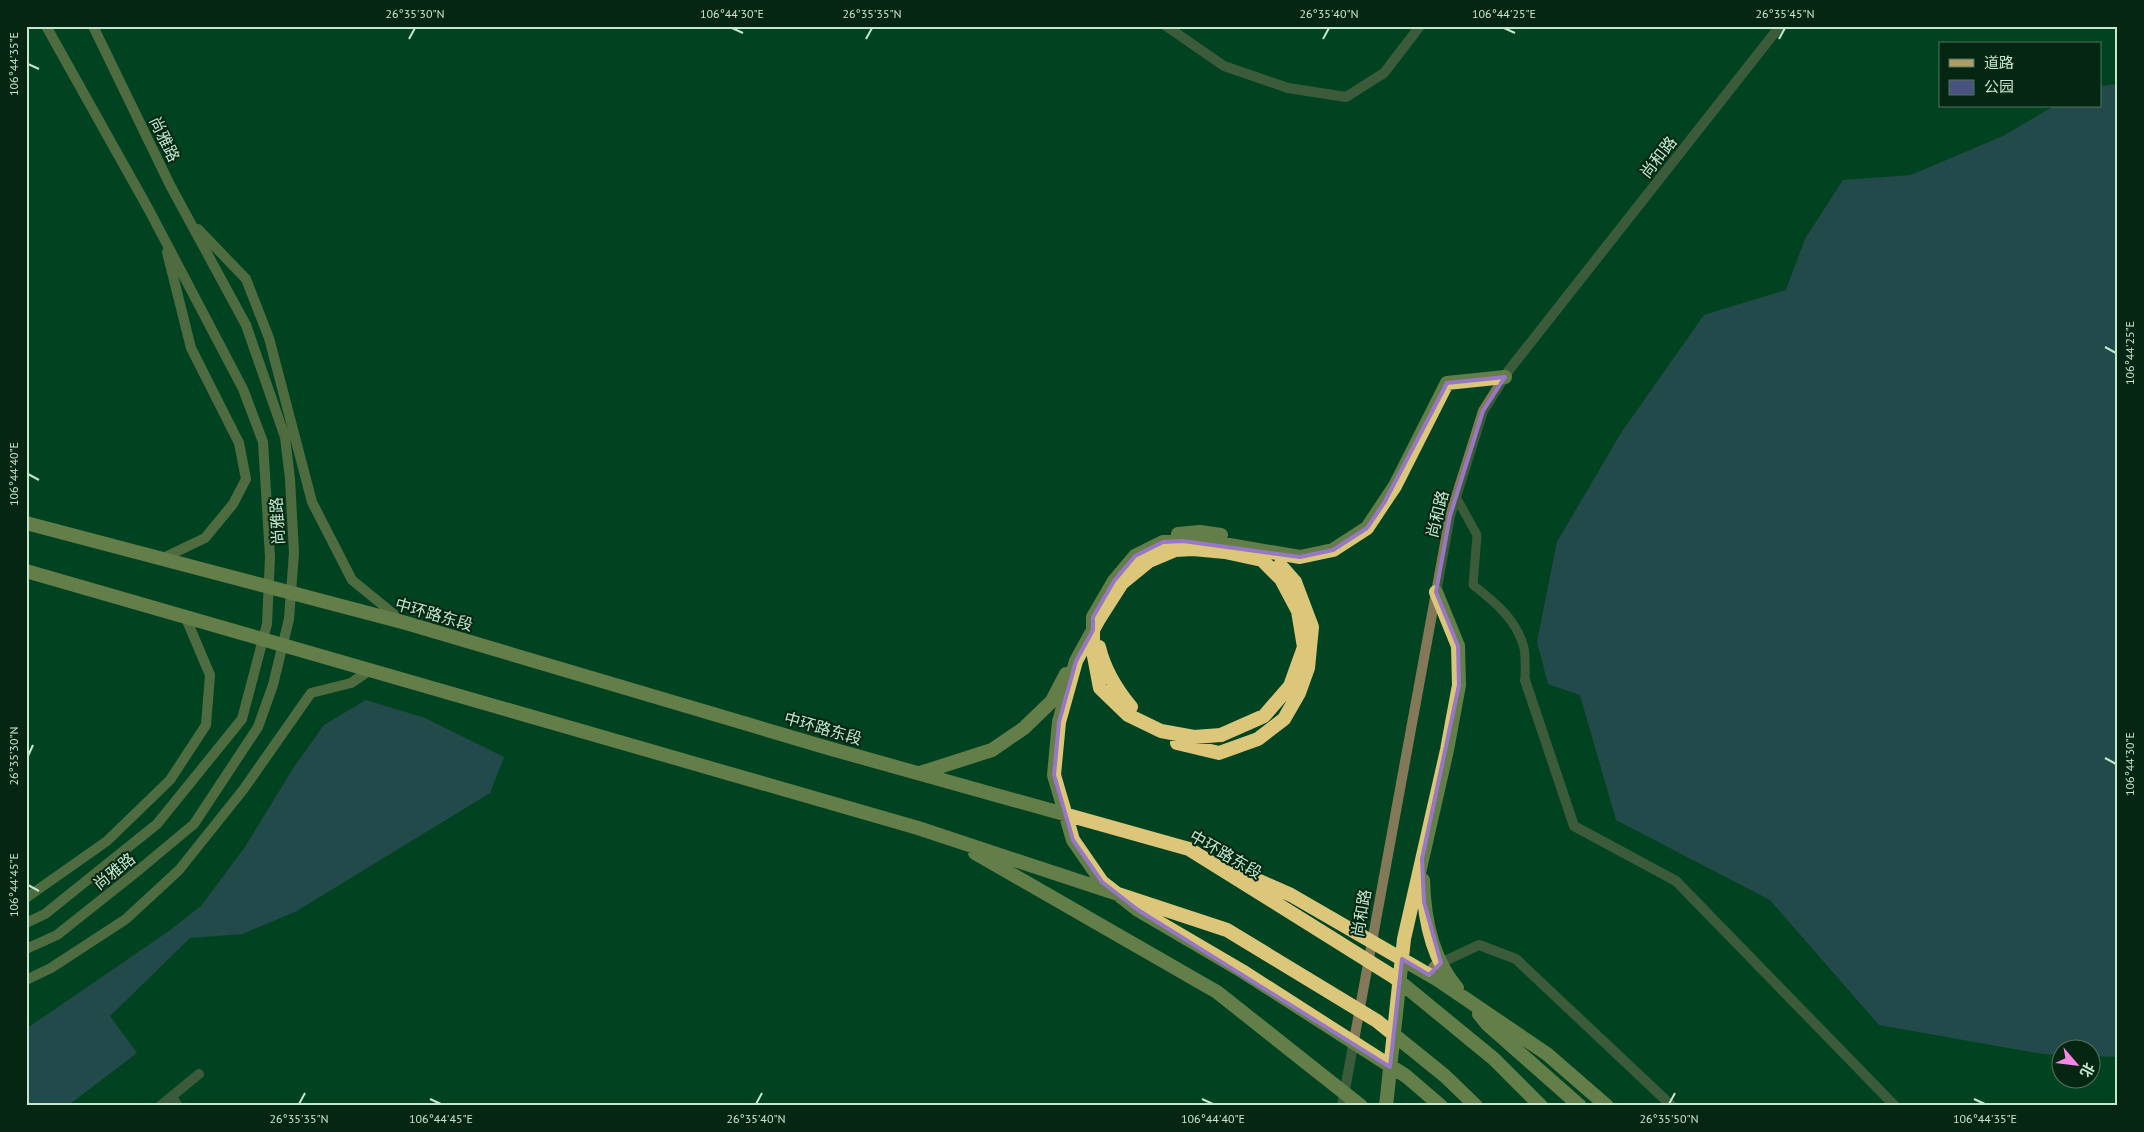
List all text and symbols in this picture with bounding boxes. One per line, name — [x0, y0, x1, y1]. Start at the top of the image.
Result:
text: 26°35'30"N — [385, 6, 445, 21]
text: 106°44'30"E — [700, 6, 764, 21]
text: 26°35'35"N — [842, 6, 902, 21]
text: 26°35'40"N — [1299, 6, 1359, 21]
text: 106°44'25"E — [1472, 6, 1536, 21]
text: 26°35'45"N — [1755, 6, 1815, 21]
text: 106°44'35"E — [6, 32, 21, 96]
legend — [1939, 42, 2102, 108]
text: 道路 — [1984, 53, 2014, 72]
text: 公园 — [1984, 77, 2014, 96]
street label: 尚雅路 — [145, 113, 185, 165]
street label: 尚和路 — [1635, 132, 1681, 182]
text: 106°44'25"E — [2122, 321, 2137, 385]
text: 106°44'40"E — [6, 442, 21, 506]
street label: 尚和路 — [1421, 488, 1453, 540]
street label: 尚雅路 — [266, 497, 288, 545]
street label: 中环路东段 — [393, 593, 475, 635]
street label: 中环路东段 — [782, 707, 864, 749]
text: 26°35'30"N — [6, 726, 21, 786]
text: 106°44'30"E — [2122, 732, 2137, 796]
street label: 中环路东段 — [1186, 825, 1266, 883]
street label: 尚雅路 — [89, 848, 139, 894]
text: 106°44'45"E — [6, 853, 21, 917]
street label: 尚和路 — [1347, 888, 1375, 938]
north arrow — [2052, 1040, 2102, 1090]
text: 北 — [2076, 1060, 2099, 1081]
text: 26°35'35"N — [269, 1111, 329, 1126]
text: 106°44'45"E — [409, 1111, 473, 1126]
text: 26°35'40"N — [726, 1111, 786, 1126]
text: 106°44'40"E — [1181, 1111, 1245, 1126]
text: 26°35'50"N — [1639, 1111, 1699, 1126]
text: 106°44'35"E — [1953, 1111, 2017, 1126]

